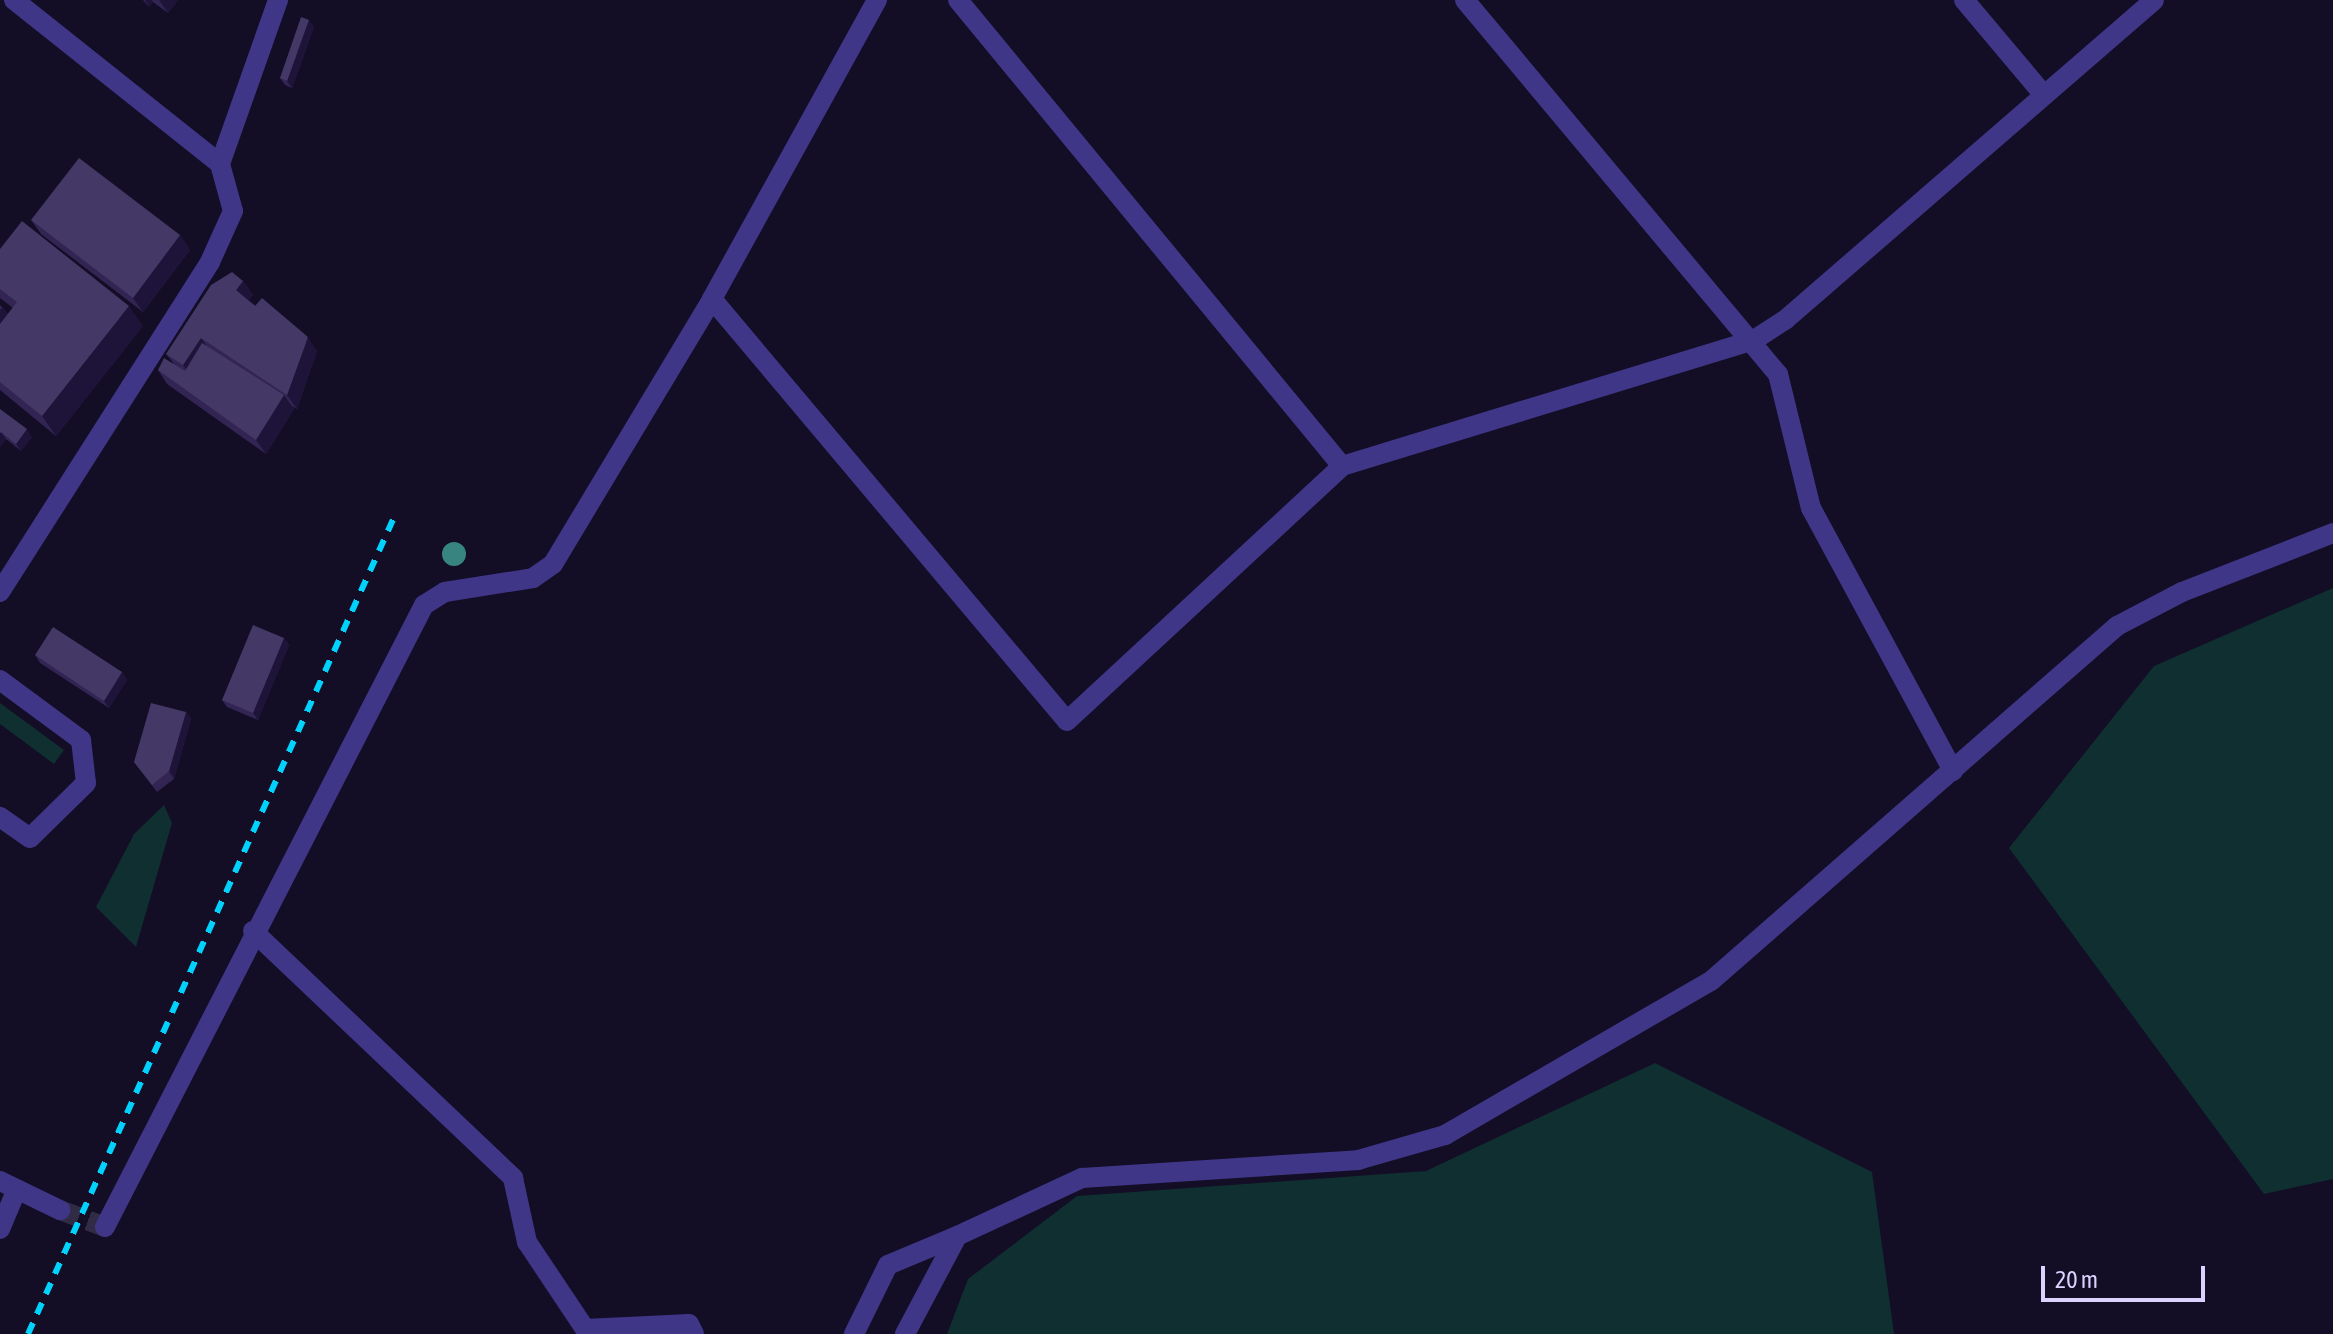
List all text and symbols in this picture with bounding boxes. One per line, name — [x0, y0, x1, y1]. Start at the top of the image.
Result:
scale bar — [2045, 1250, 2209, 1300]
text: 20 m — [2055, 1266, 2098, 1293]

